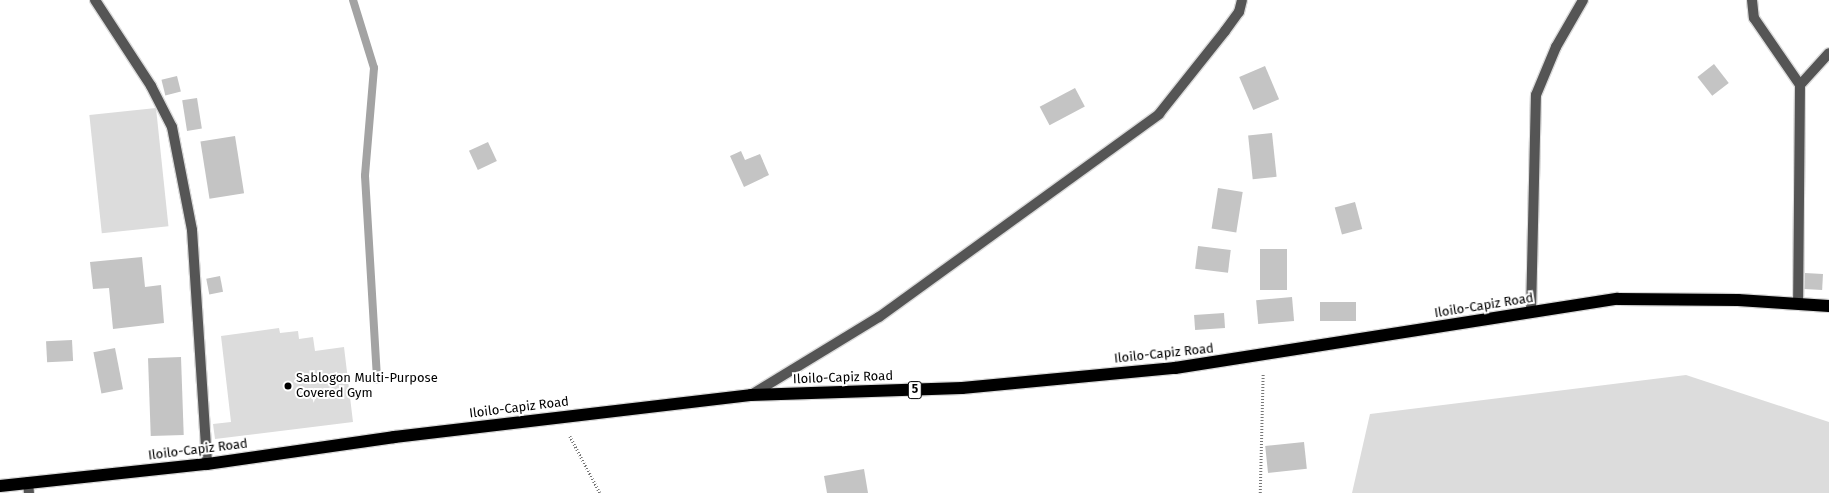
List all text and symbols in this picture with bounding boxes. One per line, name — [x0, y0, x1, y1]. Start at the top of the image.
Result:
street label: Iloilo-Capiz Road — [1433, 290, 1535, 322]
street label: Iloilo-Capiz Road — [1113, 341, 1215, 367]
street label: Iloilo-Capiz Road — [793, 368, 893, 388]
place label: Sablogon Multi-Purpose Covered Gym — [296, 371, 438, 402]
road number: 5 — [907, 380, 923, 400]
marker: Sablogon Multi-Purpose Covered Gym — [283, 381, 293, 391]
street label: Iloilo-Capiz Road — [468, 394, 570, 422]
street label: Iloilo-Capiz Road — [147, 436, 249, 464]

